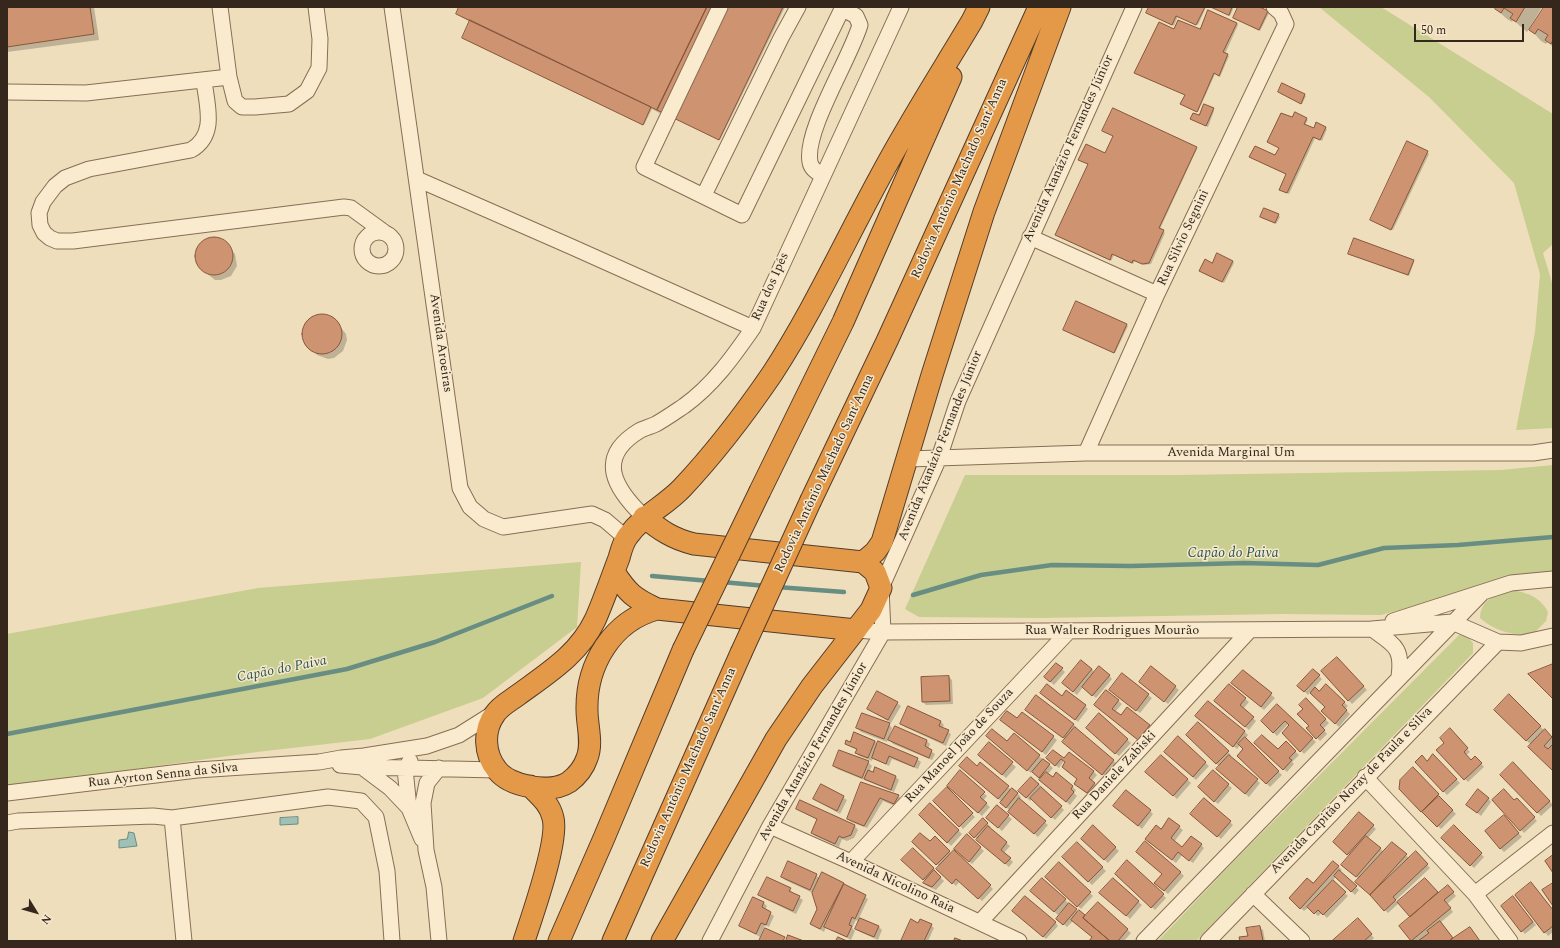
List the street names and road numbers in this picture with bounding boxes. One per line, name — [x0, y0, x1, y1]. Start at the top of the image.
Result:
street label: Avenida Atanázio Fernandes Júnior — [1020, 53, 1118, 245]
street label: Rodovia Antônio Machado Sant'Anna — [909, 77, 1011, 281]
street label: Rua Silvio Segnini — [1155, 187, 1213, 289]
street label: Rua dos Ipês — [749, 250, 793, 324]
street label: Avenida Aroeiras — [425, 292, 455, 394]
street label: Avenida Atanázio Fernandes Júnior — [896, 349, 986, 543]
street label: Rodovia Antônio Machado Sant'Anna — [772, 372, 878, 576]
street label: Avenida Marginal Um — [1167, 445, 1295, 461]
street label: Rua Walter Rodrigues Mourão — [1025, 623, 1199, 639]
street label: Avenida Atanázio Fernandes Júnior — [756, 660, 872, 844]
street label: Rodovia Antônio Machado Sant'Anna — [638, 666, 740, 870]
street label: Rua Manoel João de Souza — [903, 685, 1017, 807]
street label: Avenida Capitão Noray de Paula e Silva — [1268, 704, 1436, 878]
street label: Rua Daniele Zabiski — [1070, 728, 1160, 824]
street label: Rua Ayrton Senna da Silva — [87, 760, 239, 792]
street label: Avenida Nicolino Raia — [833, 849, 957, 917]

